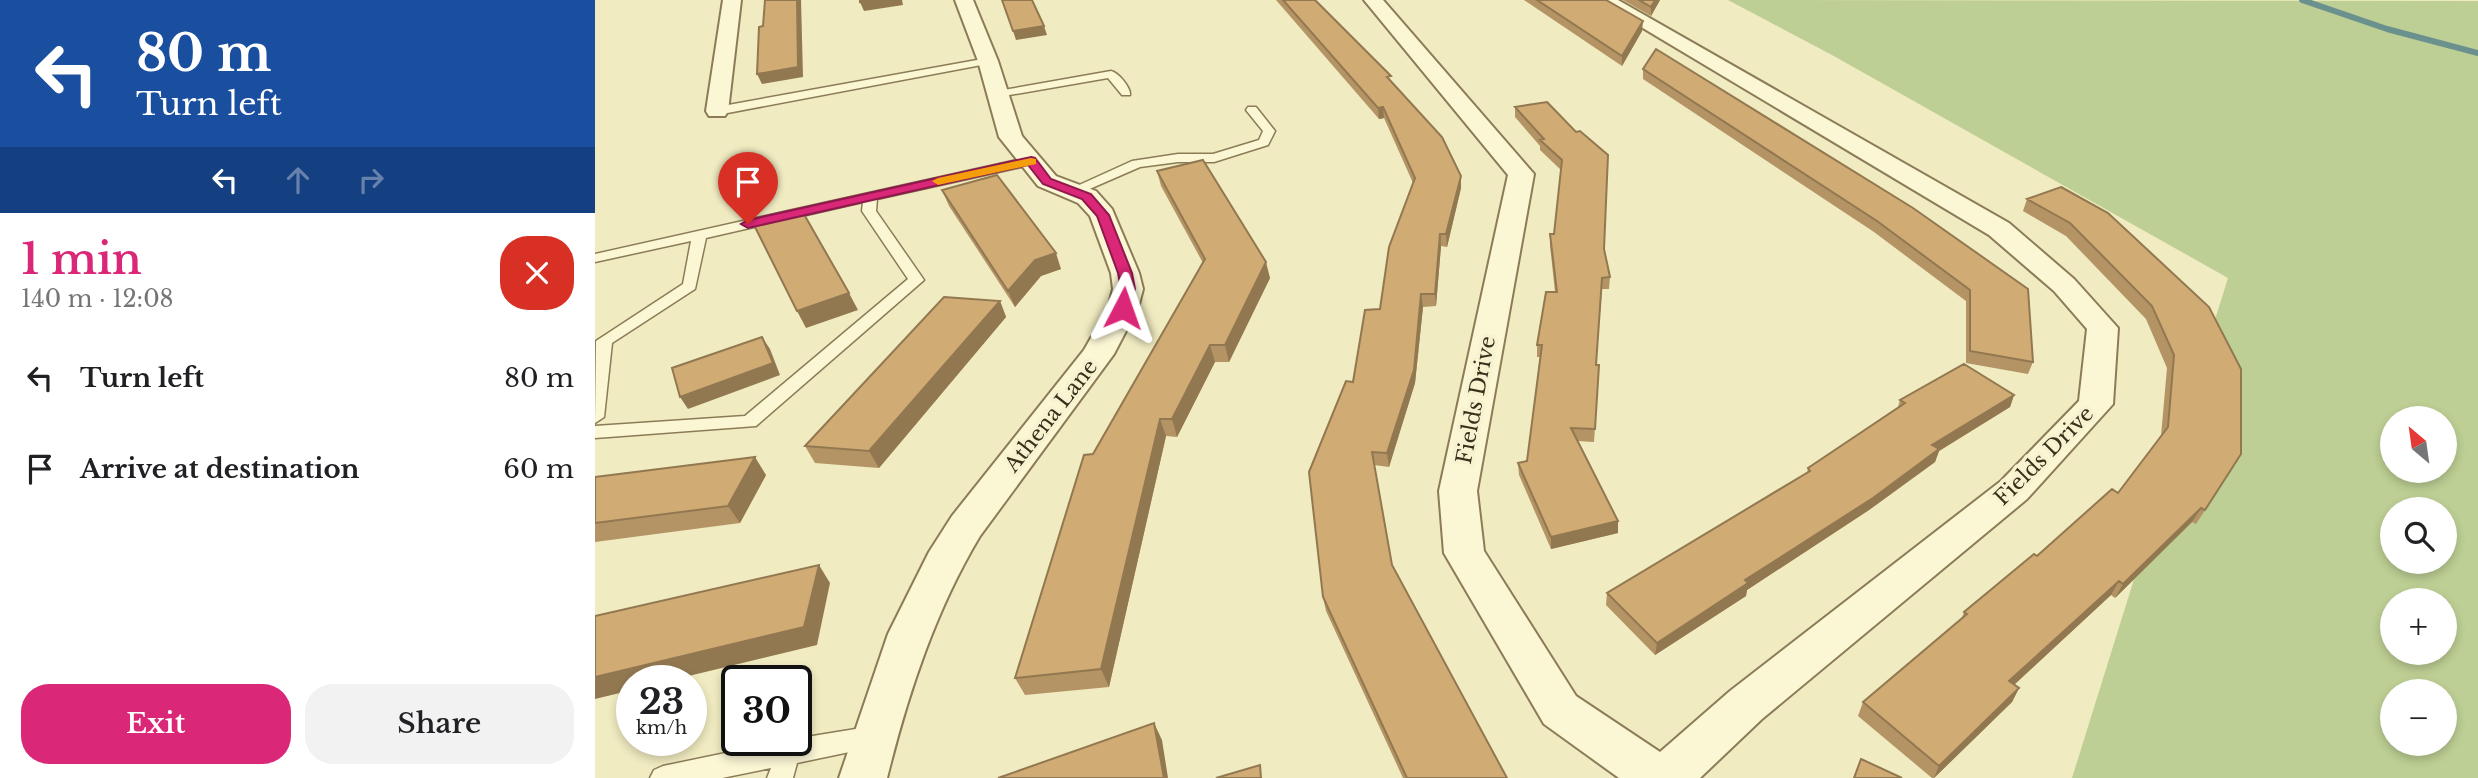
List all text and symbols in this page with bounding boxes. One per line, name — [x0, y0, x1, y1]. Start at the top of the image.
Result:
text: 80 m — [136, 23, 271, 84]
icon: left — [21, 28, 112, 119]
text: Turn left — [136, 84, 282, 124]
pin — [718, 152, 778, 224]
icon: left — [206, 161, 244, 199]
icon: ahead — [279, 161, 317, 199]
icon: right — [352, 161, 390, 199]
icon: arrive — [729, 163, 767, 201]
text: 1 min — [21, 233, 142, 285]
button: close — [500, 236, 574, 310]
position arrow — [1086, 271, 1160, 345]
text: 140 m · 12:08 — [21, 285, 174, 313]
street label: Fields Drive — [1451, 334, 1501, 466]
street label: Athena Lane — [998, 354, 1103, 478]
icon: left — [21, 359, 59, 397]
text: Turn left — [80, 362, 204, 394]
text: 80 m — [504, 362, 574, 394]
street label: Fields Drive — [1989, 401, 2099, 511]
north arrow — [2380, 406, 2457, 483]
map controls — [2380, 406, 2457, 756]
icon: arrive — [21, 450, 59, 488]
text: Arrive at destination — [80, 453, 360, 485]
text: 60 m — [503, 453, 574, 485]
button: search — [2380, 497, 2457, 574]
button: + — [2380, 588, 2457, 665]
speed limit sign: 30 — [721, 665, 812, 756]
button: − — [2380, 679, 2457, 756]
text: 23 — [639, 680, 684, 723]
button: Exit — [21, 684, 291, 764]
button: Share — [305, 684, 574, 764]
text: km/h — [636, 717, 687, 739]

